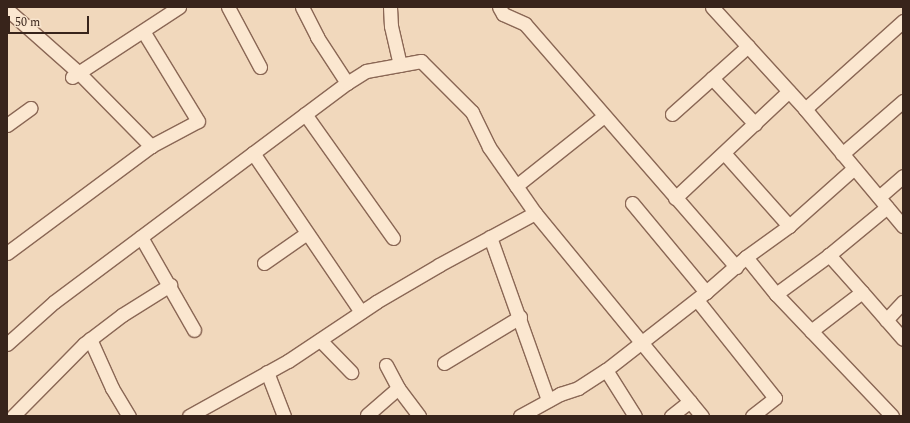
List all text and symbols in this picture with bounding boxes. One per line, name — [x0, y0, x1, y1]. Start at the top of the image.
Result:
scale bar — [10, 8, 91, 34]
text: 50 m — [15, 13, 40, 32]

